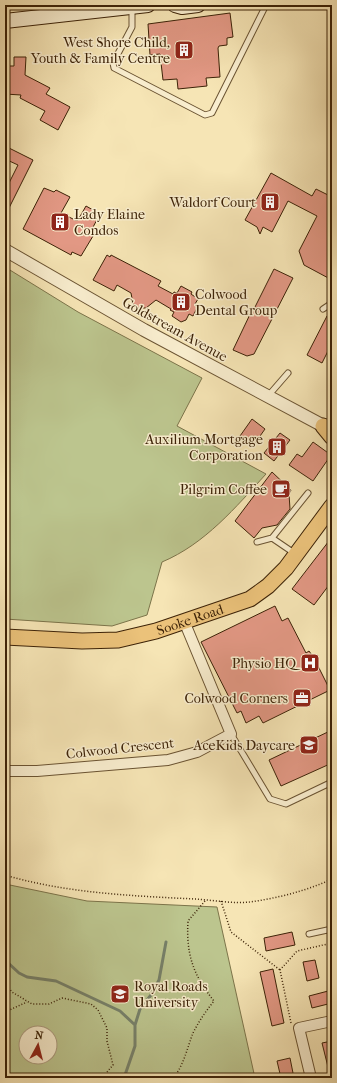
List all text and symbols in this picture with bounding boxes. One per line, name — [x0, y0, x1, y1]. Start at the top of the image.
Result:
place label: West Shore Child, Youth & Family Centre — [30, 34, 170, 67]
building icon: West Shore Child, Youth & Family Centre — [173, 39, 195, 61]
building icon: Waldorf Court — [259, 191, 281, 213]
place label: Waldorf Court — [168, 194, 256, 211]
place label: Lady Elaine Condos — [74, 206, 145, 239]
building icon: Lady Elaine Condos — [49, 211, 71, 233]
place label: Colwood Dental Group — [195, 286, 278, 319]
building icon: Colwood Dental Group — [170, 291, 192, 313]
street label: Goldstream Avenue — [119, 294, 230, 365]
place label: Auxilium Mortgage Corporation — [144, 431, 263, 464]
building icon: Auxilium Mortgage Corporation — [266, 436, 288, 458]
cafe icon: Pilgrim Coffee — [270, 478, 292, 500]
place label: Pilgrim Coffee — [180, 481, 267, 498]
street label: Sooke Road — [154, 601, 226, 639]
hospital icon: Physio HQ — [299, 652, 321, 674]
place label: Physio HQ — [232, 655, 301, 672]
office icon: Colwood Corners — [291, 687, 313, 709]
place label: Colwood Corners — [184, 690, 288, 707]
street label: Colwood Crescent — [65, 734, 175, 763]
school or university icon: AceKids Daycare — [298, 734, 320, 756]
place label: AceKids Daycare — [192, 737, 295, 754]
place label: Royal Roads University — [134, 978, 208, 1011]
school or university icon: Royal Roads University — [109, 983, 131, 1005]
north arrow — [18, 1025, 58, 1065]
text: N — [34, 1029, 45, 1043]

